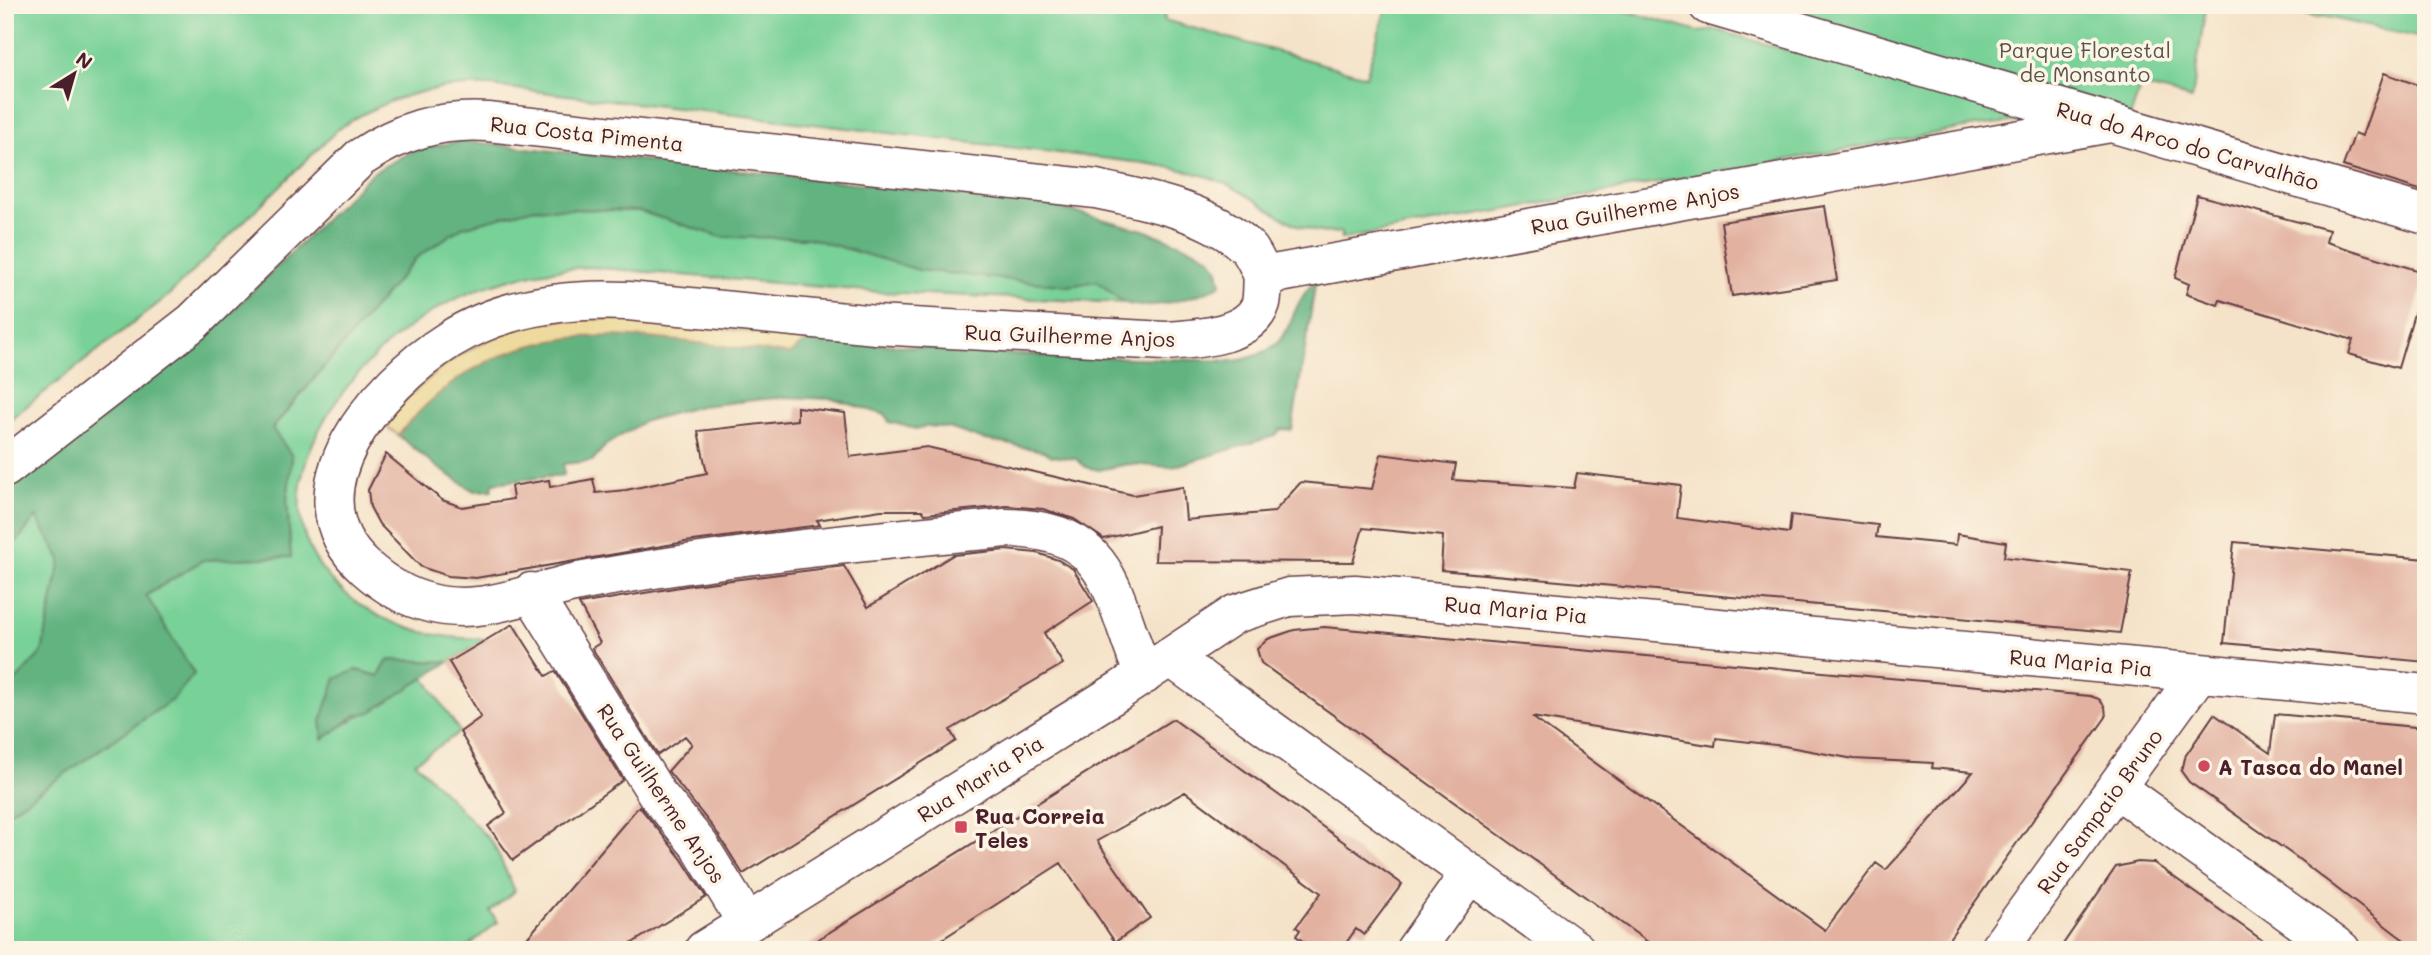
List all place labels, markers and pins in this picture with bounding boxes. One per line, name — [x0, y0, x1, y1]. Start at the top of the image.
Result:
place label: A Tasca do Manel — [2218, 753, 2403, 780]
marker: A Tasca do Manel — [2196, 758, 2212, 774]
place label: Rua Correia Teles — [975, 802, 1105, 853]
marker: Rua Correia Teles — [953, 819, 969, 835]

